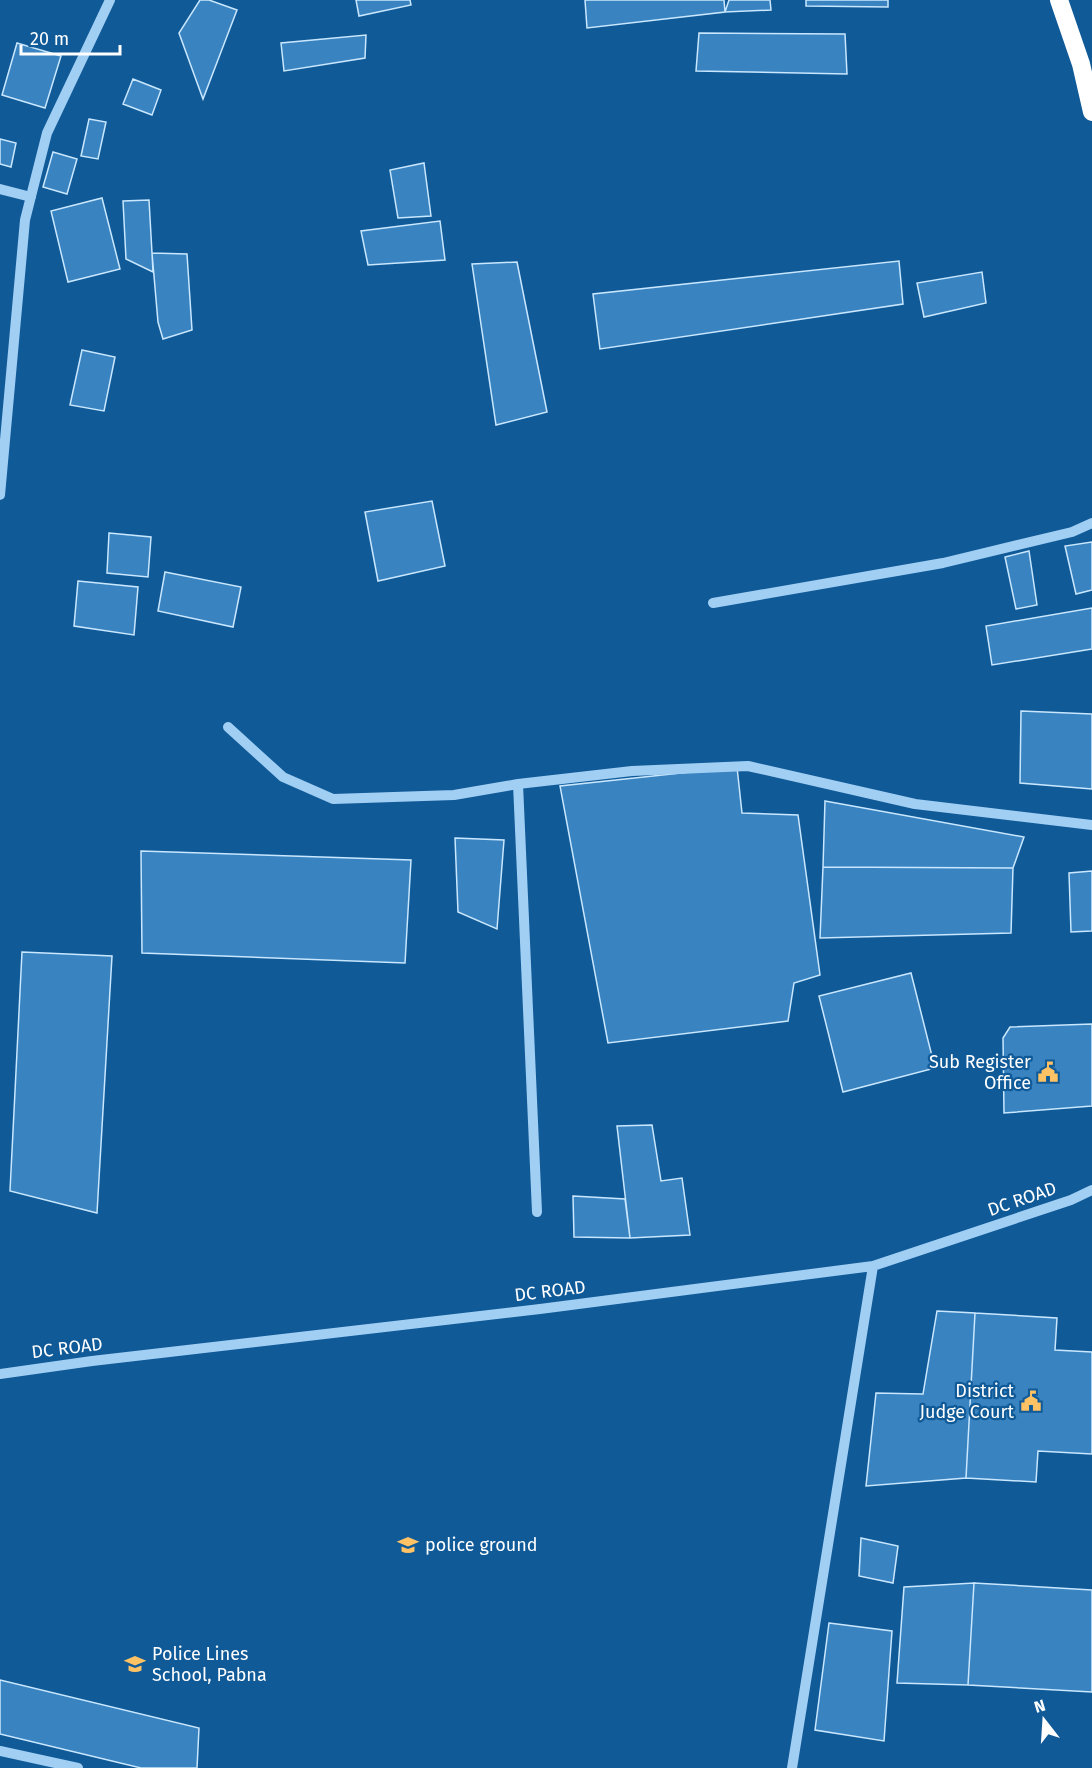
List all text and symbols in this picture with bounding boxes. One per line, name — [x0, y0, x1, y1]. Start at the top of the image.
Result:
scale bar — [21, 18, 120, 56]
text: 20 m — [30, 28, 69, 50]
place label: Sub Register Office — [929, 1051, 1031, 1094]
public building icon: Sub Register Office — [1036, 1060, 1060, 1084]
street label: DC ROAD — [985, 1177, 1059, 1221]
street label: DC ROAD — [513, 1276, 587, 1306]
street label: DC ROAD — [30, 1333, 104, 1363]
place label: District Judge Court — [919, 1380, 1014, 1423]
public building icon: District Judge Court — [1019, 1389, 1043, 1413]
school or university icon: police ground — [396, 1533, 420, 1557]
place label: police ground — [425, 1534, 537, 1556]
place label: Police Lines School, Pabna — [152, 1643, 267, 1686]
school or university icon: Police Lines School, Pabna — [123, 1652, 147, 1676]
north arrow — [1014, 1690, 1074, 1750]
text: N — [1032, 1695, 1048, 1717]

